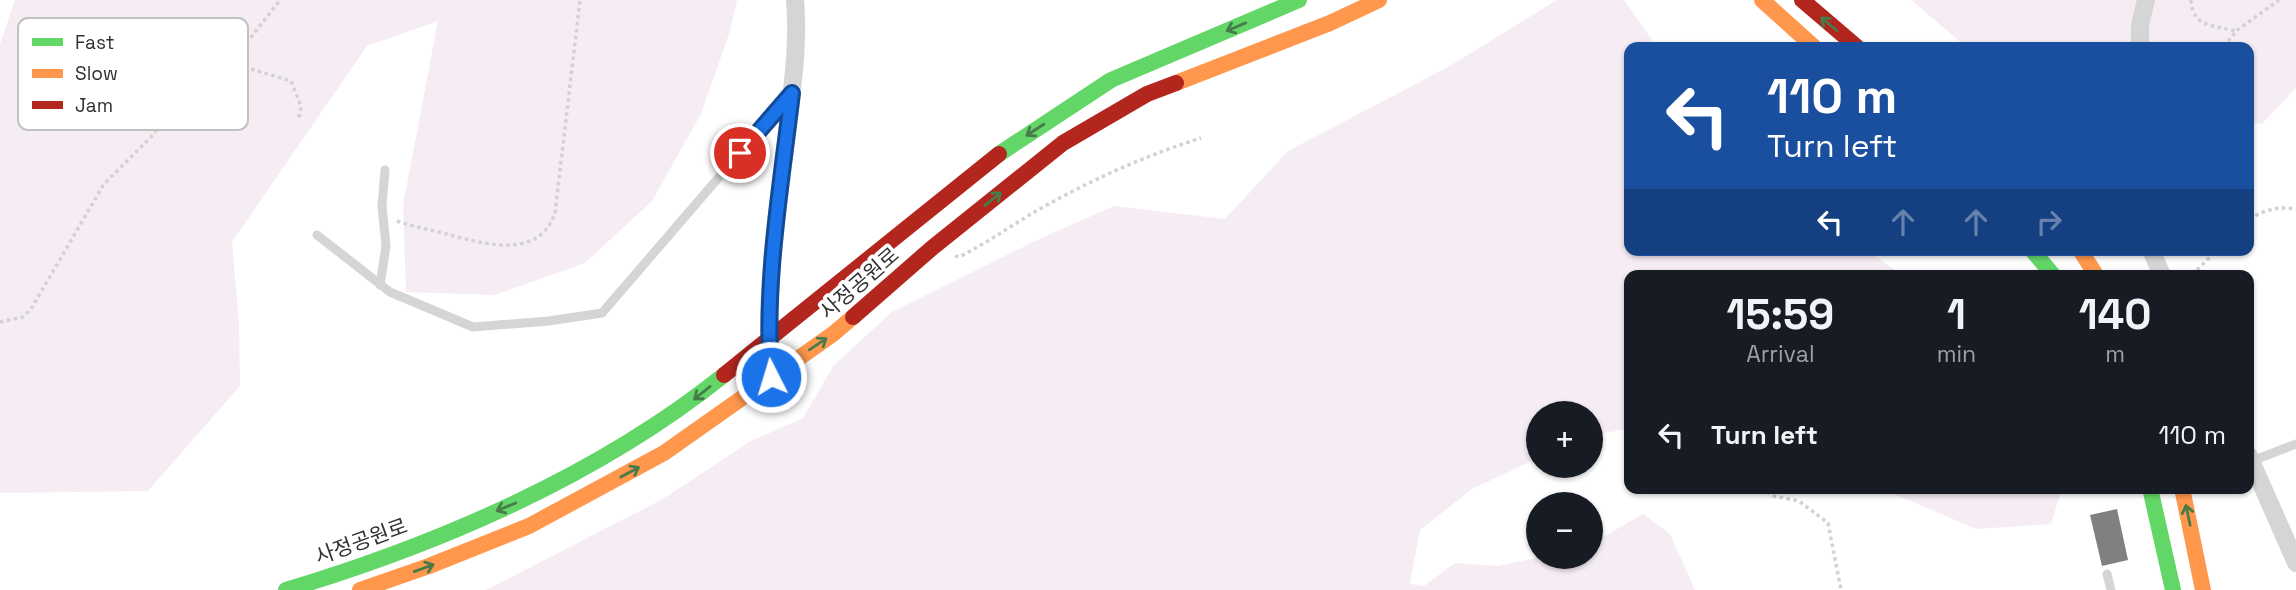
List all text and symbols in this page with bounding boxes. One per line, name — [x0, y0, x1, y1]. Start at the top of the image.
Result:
one-way arrow — [1821, 16, 1839, 32]
legend — [18, 18, 248, 130]
one-way arrow — [1226, 21, 1248, 34]
text: Fast — [75, 30, 115, 55]
text: Slow — [75, 61, 118, 86]
text: 110 m — [1767, 65, 1897, 127]
icon: left — [1652, 70, 1743, 161]
text: Jam — [75, 93, 113, 118]
pin — [710, 123, 770, 183]
one-way arrow — [1025, 124, 1045, 138]
text: Turn left — [1767, 126, 1897, 166]
icon: arrive — [721, 134, 759, 172]
one-way arrow — [983, 192, 1002, 207]
icon: left — [1811, 203, 1849, 241]
icon: ahead — [1884, 203, 1922, 241]
icon: ahead — [1957, 203, 1995, 241]
icon: right — [2030, 203, 2068, 241]
street label: 사정공원로 — [814, 241, 904, 325]
text: 15:59 — [1726, 288, 1834, 341]
text: 1 — [1947, 288, 1966, 341]
text: 140 — [2079, 288, 2152, 341]
one-way arrow — [808, 337, 827, 351]
text: Arrival — [1746, 339, 1815, 369]
text: min — [1937, 339, 1976, 369]
text: m — [2105, 339, 2125, 369]
position arrow — [734, 340, 808, 414]
one-way arrow — [694, 385, 712, 400]
map controls — [1526, 401, 1603, 569]
button: + — [1526, 401, 1603, 478]
icon: left — [1652, 416, 1690, 454]
text: Turn left — [1711, 418, 1818, 452]
text: 110 m — [2159, 418, 2226, 452]
one-way arrow — [619, 464, 640, 478]
button: − — [1526, 492, 1603, 569]
one-way arrow — [496, 501, 518, 514]
one-way arrow — [2180, 504, 2194, 527]
street label: 사정공원로 — [311, 512, 411, 570]
one-way arrow — [413, 561, 435, 574]

